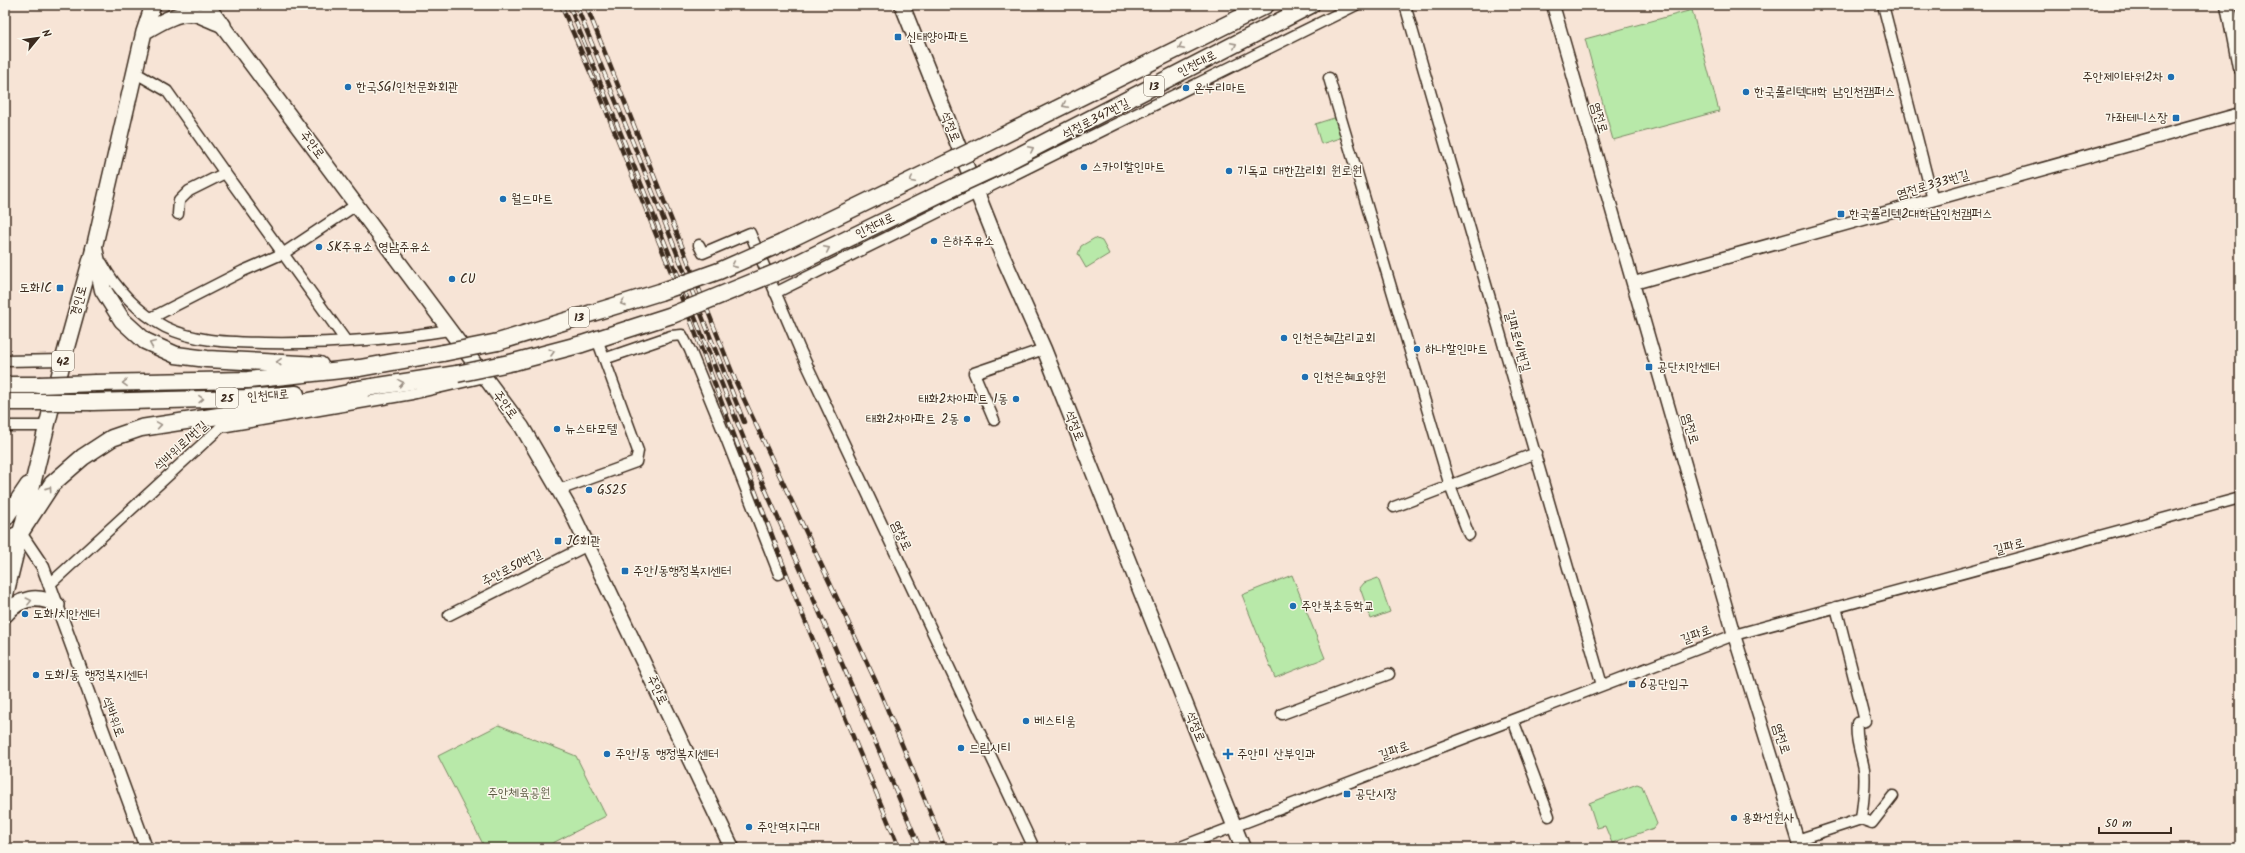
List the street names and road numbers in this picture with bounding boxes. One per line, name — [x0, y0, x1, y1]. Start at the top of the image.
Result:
street label: 인천대로 — [1174, 45, 1220, 83]
road number: 13 — [1144, 76, 1164, 96]
street label: 석정로347번길 — [1059, 93, 1133, 145]
street label: 염전로 — [1585, 100, 1613, 136]
street label: 석정로 — [934, 109, 966, 145]
street label: 주안로 — [294, 126, 330, 164]
street label: 염전로333번길 — [1894, 165, 1972, 205]
street label: 인천대로 — [852, 207, 898, 245]
street label: 경인로 — [65, 283, 93, 319]
road number: 13 — [569, 307, 589, 327]
street label: 길파로41번길 — [1498, 308, 1536, 374]
road number: 42 — [52, 351, 74, 371]
street label: 인천대로 — [246, 384, 290, 408]
street label: 주안로 — [487, 386, 523, 424]
road number: 25 — [216, 388, 238, 408]
street label: 석정로 — [1058, 408, 1090, 444]
street label: 염전로 — [1676, 411, 1704, 447]
street label: 석바위로1번길 — [149, 416, 213, 476]
street label: 염창로 — [885, 517, 917, 555]
street label: 길파로 — [1991, 533, 2027, 561]
street label: 주안로50번길 — [478, 544, 546, 592]
street label: 길파로 — [1678, 620, 1714, 650]
street label: 주안로 — [641, 671, 673, 709]
street label: 석바위로 — [96, 694, 130, 740]
street label: 석정로 — [1179, 709, 1211, 745]
street label: 염전로 — [1766, 721, 1796, 757]
street label: 길파로 — [1376, 736, 1412, 766]

